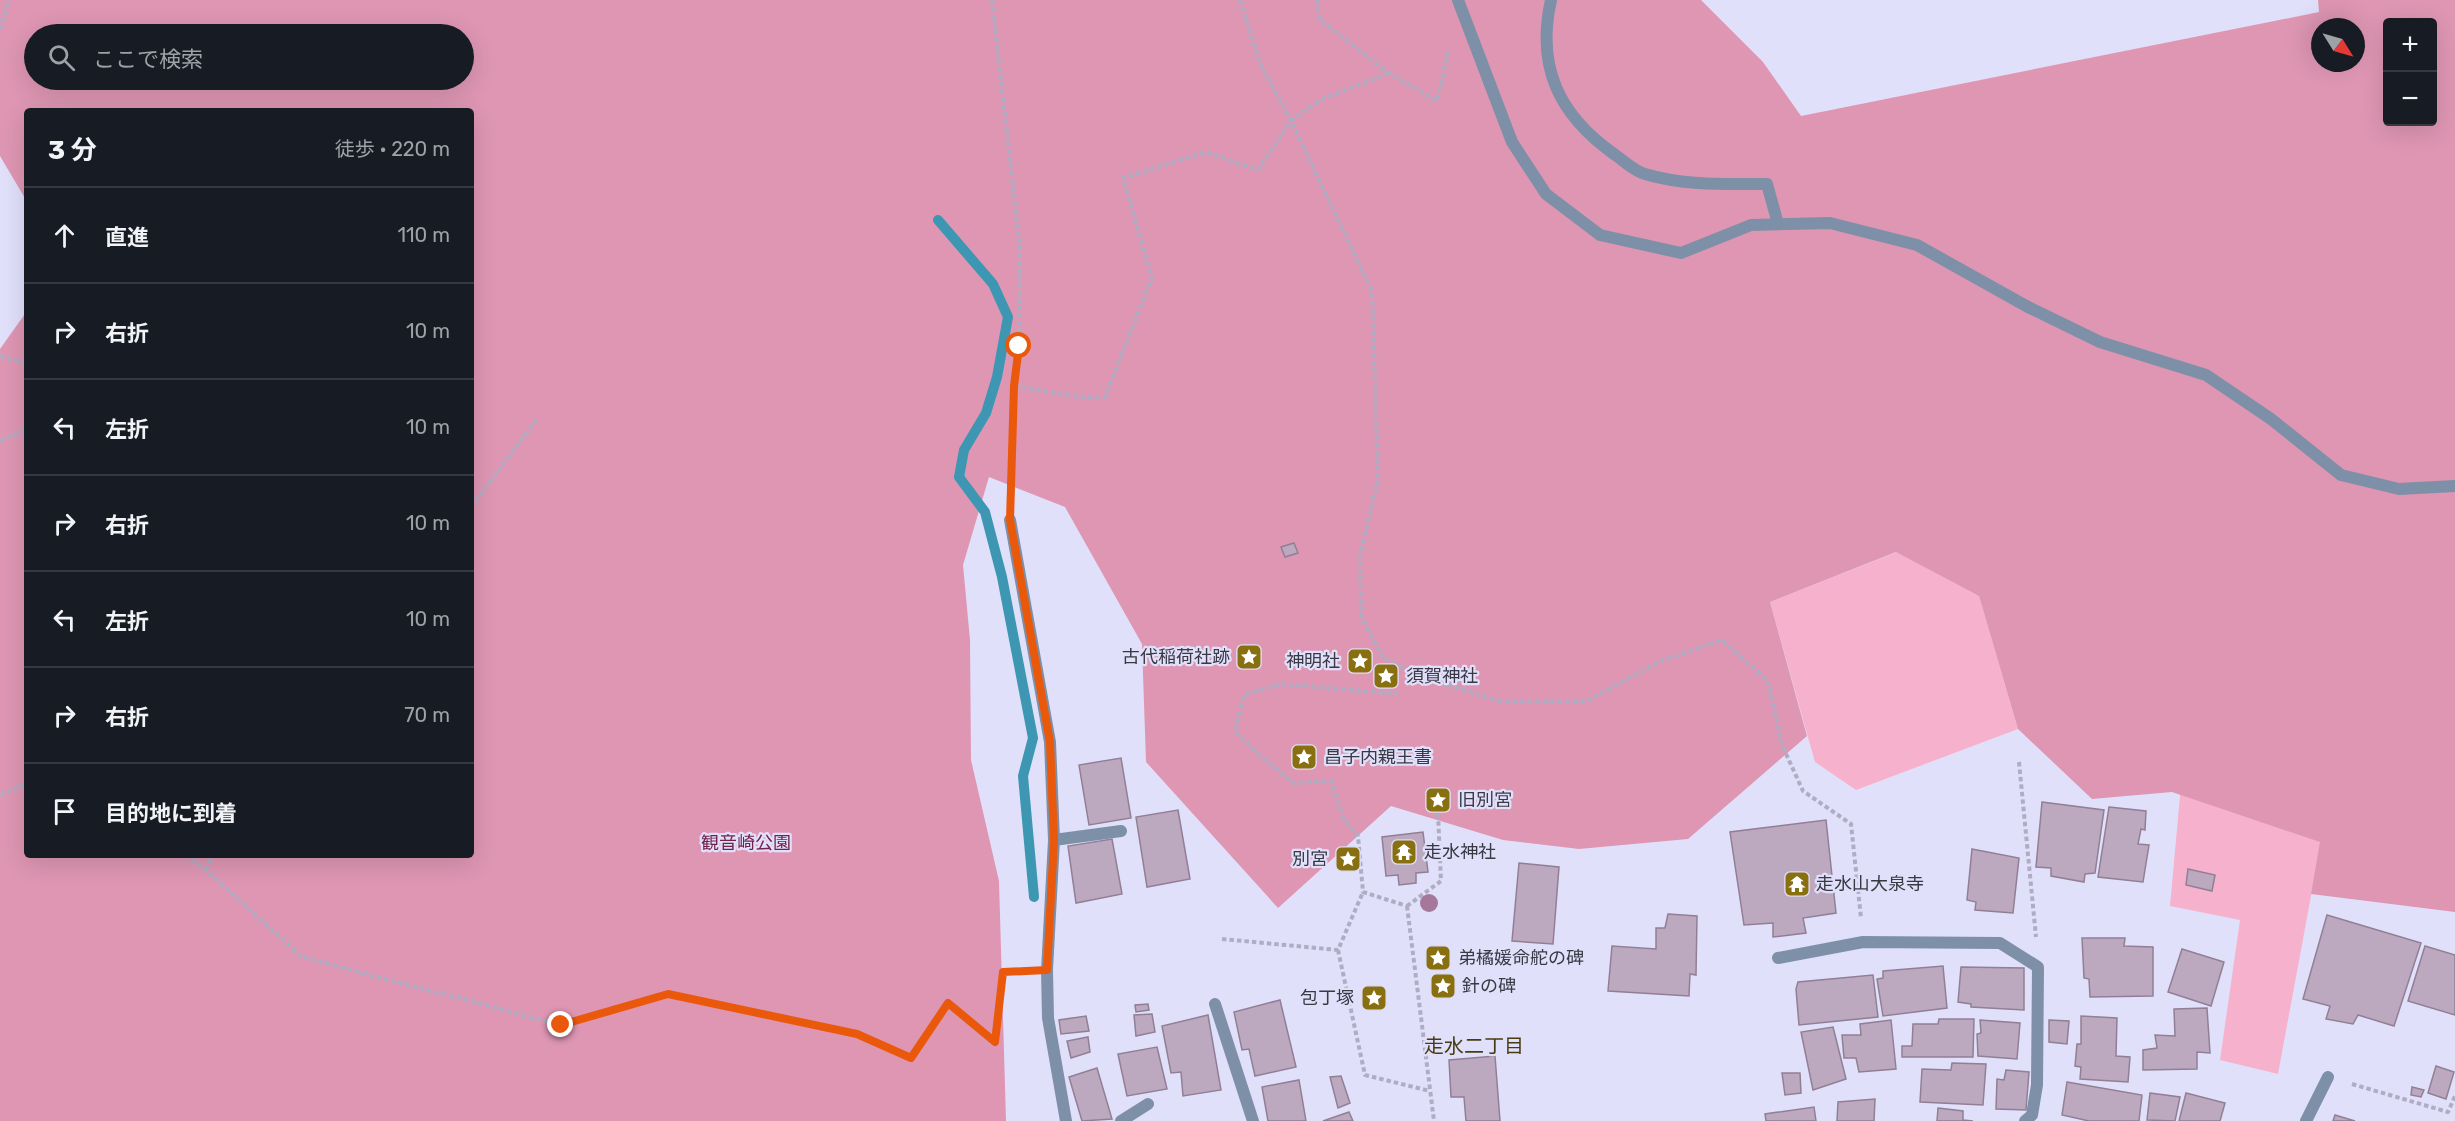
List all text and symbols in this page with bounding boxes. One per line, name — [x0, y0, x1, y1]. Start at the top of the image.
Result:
north arrow — [2311, 18, 2365, 72]
map controls — [2383, 18, 2437, 126]
button: + — [2383, 18, 2437, 72]
search box — [24, 24, 474, 90]
icon: search — [45, 41, 78, 74]
text: ここで検索 — [93, 46, 203, 73]
button: − — [2383, 72, 2437, 126]
text: 3 分 — [48, 135, 97, 166]
text: 徒歩 · 220 m — [335, 137, 450, 161]
icon: ahead — [48, 219, 81, 252]
text: 110 m — [398, 223, 450, 247]
text: 直進 — [105, 224, 149, 251]
icon: right — [48, 315, 81, 348]
text: 10 m — [406, 319, 450, 343]
text: 右折 — [105, 320, 149, 347]
route start — [1005, 332, 1031, 358]
icon: left — [48, 411, 81, 444]
text: 10 m — [406, 415, 450, 439]
text: 左折 — [105, 416, 149, 443]
icon: right — [48, 507, 81, 540]
text: 10 m — [406, 511, 450, 535]
text: 右折 — [105, 512, 149, 539]
icon: left — [48, 603, 81, 636]
text: 10 m — [406, 607, 450, 631]
text: 左折 — [105, 608, 149, 635]
place icon: 古代稲荷社跡 — [1234, 642, 1264, 672]
place label: 古代稲荷社跡 — [1122, 646, 1230, 668]
place icon: 神明社 — [1345, 646, 1375, 676]
place label: 神明社 — [1286, 650, 1340, 672]
place icon: 須賀神社 — [1371, 661, 1401, 691]
place label: 須賀神社 — [1406, 665, 1478, 687]
icon: right — [48, 699, 81, 732]
text: 70 m — [404, 703, 450, 727]
text: 右折 — [105, 704, 149, 731]
place icon: 昌子内親王書 — [1289, 742, 1319, 772]
place label: 昌子内親王書 — [1324, 746, 1432, 768]
place icon: 旧別宮 — [1423, 785, 1453, 815]
place label: 旧別宮 — [1458, 789, 1512, 811]
icon: arrive — [48, 795, 81, 828]
text: 目的地に到着 — [105, 800, 237, 827]
park label: 観音崎公園 — [701, 832, 791, 854]
temple icon: 走水神社 — [1389, 837, 1419, 867]
place label: 走水神社 — [1424, 841, 1496, 863]
place icon: 別宮 — [1333, 844, 1363, 874]
place label: 別宮 — [1292, 848, 1328, 870]
temple icon: 走水山大泉寺 — [1782, 869, 1812, 899]
place label: 走水山大泉寺 — [1816, 873, 1924, 895]
place icon: 弟橘媛命舵の碑 — [1423, 943, 1453, 973]
place label: 弟橘媛命舵の碑 — [1458, 947, 1584, 969]
place icon: 針の碑 — [1428, 971, 1458, 1001]
place label: 針の碑 — [1462, 975, 1516, 997]
place icon: 包丁塚 — [1359, 983, 1389, 1013]
place label: 包丁塚 — [1300, 987, 1354, 1009]
route end — [547, 1011, 573, 1037]
district label: 走水二丁目 — [1424, 1034, 1524, 1058]

